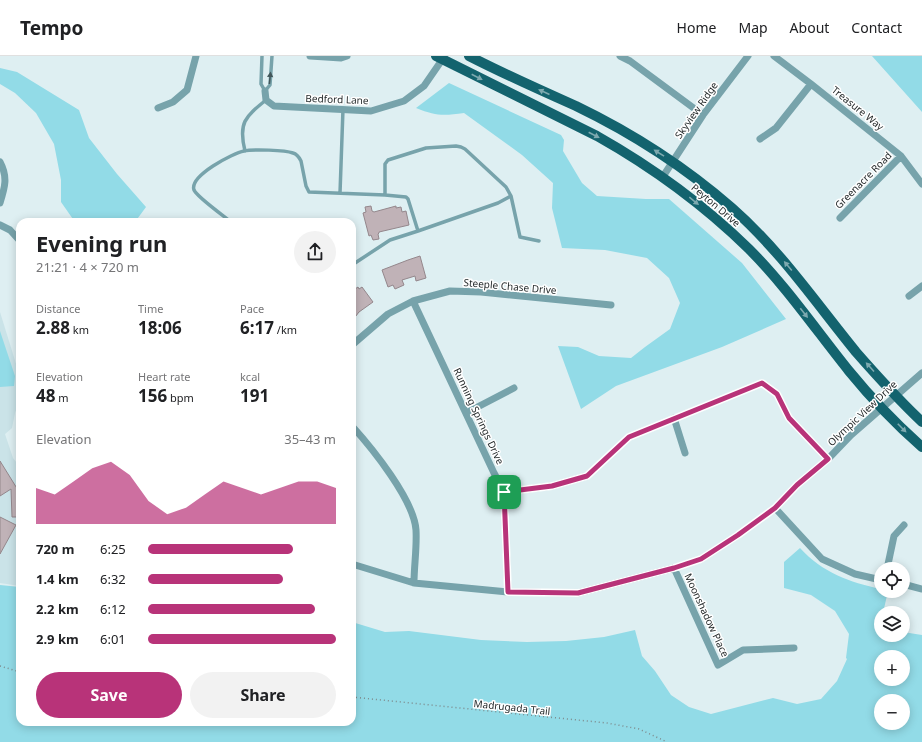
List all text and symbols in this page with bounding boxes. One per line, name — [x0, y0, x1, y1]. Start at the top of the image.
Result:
text: Tempo — [20, 15, 83, 41]
text: Home — [677, 18, 716, 37]
text: Map — [738, 18, 768, 37]
text: About — [790, 18, 829, 37]
text: Contact — [851, 18, 902, 37]
one-way arrow — [267, 72, 273, 84]
one-way arrow — [471, 74, 483, 81]
street label: Skyview Ridge — [671, 79, 721, 141]
street label: Treasure Way — [829, 83, 888, 134]
one-way arrow — [539, 89, 550, 95]
street label: Bedford Lane — [305, 91, 369, 107]
one-way arrow — [588, 132, 600, 138]
street label: Greenacre Road — [831, 148, 895, 212]
one-way arrow — [654, 149, 664, 157]
street label: Peyton Drive — [689, 180, 744, 230]
one-way arrow — [688, 197, 699, 205]
text: Evening run — [36, 228, 167, 258]
button: share — [294, 231, 336, 273]
text: 21:21 · 4 × 720 m — [36, 258, 139, 276]
one-way arrow — [783, 261, 792, 272]
street label: Steeple Chase Drive — [463, 275, 557, 297]
text: Distance — [36, 301, 81, 316]
text: Time — [138, 301, 163, 316]
text: Pace — [240, 301, 264, 316]
one-way arrow — [800, 308, 809, 319]
text: 2.88 — [36, 316, 70, 339]
text: 18:06 — [138, 316, 182, 339]
text: 6:17 — [240, 316, 274, 339]
text: km — [70, 322, 89, 337]
text: /km — [274, 322, 297, 337]
one-way arrow — [865, 362, 874, 372]
street label: Running Springs Drive — [450, 365, 508, 467]
text: Elevation — [36, 369, 83, 384]
text: Heart rate — [138, 369, 191, 384]
text: kcal — [240, 369, 260, 384]
street label: Olympic View Drive — [824, 377, 900, 449]
text: 48 — [36, 384, 55, 407]
text: 156 — [138, 384, 167, 407]
text: 191 — [240, 384, 269, 407]
text: m — [55, 390, 69, 405]
text: bpm — [167, 390, 194, 405]
one-way arrow — [897, 423, 907, 433]
text: Elevation — [36, 430, 92, 448]
text: 35–43 m — [284, 430, 336, 448]
pin — [487, 475, 521, 509]
icon: arrive — [493, 481, 515, 503]
text: 720 m — [36, 540, 74, 558]
text: 6:25 — [100, 540, 126, 558]
map controls — [874, 562, 910, 730]
button: locate — [874, 562, 910, 598]
text: 1.4 km — [36, 570, 79, 588]
text: 6:32 — [100, 570, 126, 588]
street label: Moonshadow Place — [681, 571, 733, 660]
text: 2.2 km — [36, 600, 79, 618]
text: 6:12 — [100, 600, 126, 618]
button: layers — [874, 606, 910, 642]
text: 2.9 km — [36, 630, 79, 648]
text: 6:01 — [100, 630, 126, 648]
button: + — [874, 650, 910, 686]
button: Save — [36, 672, 182, 718]
button: Share — [190, 672, 336, 718]
button: − — [874, 694, 910, 730]
street label: Madrugada Trail — [473, 696, 551, 718]

